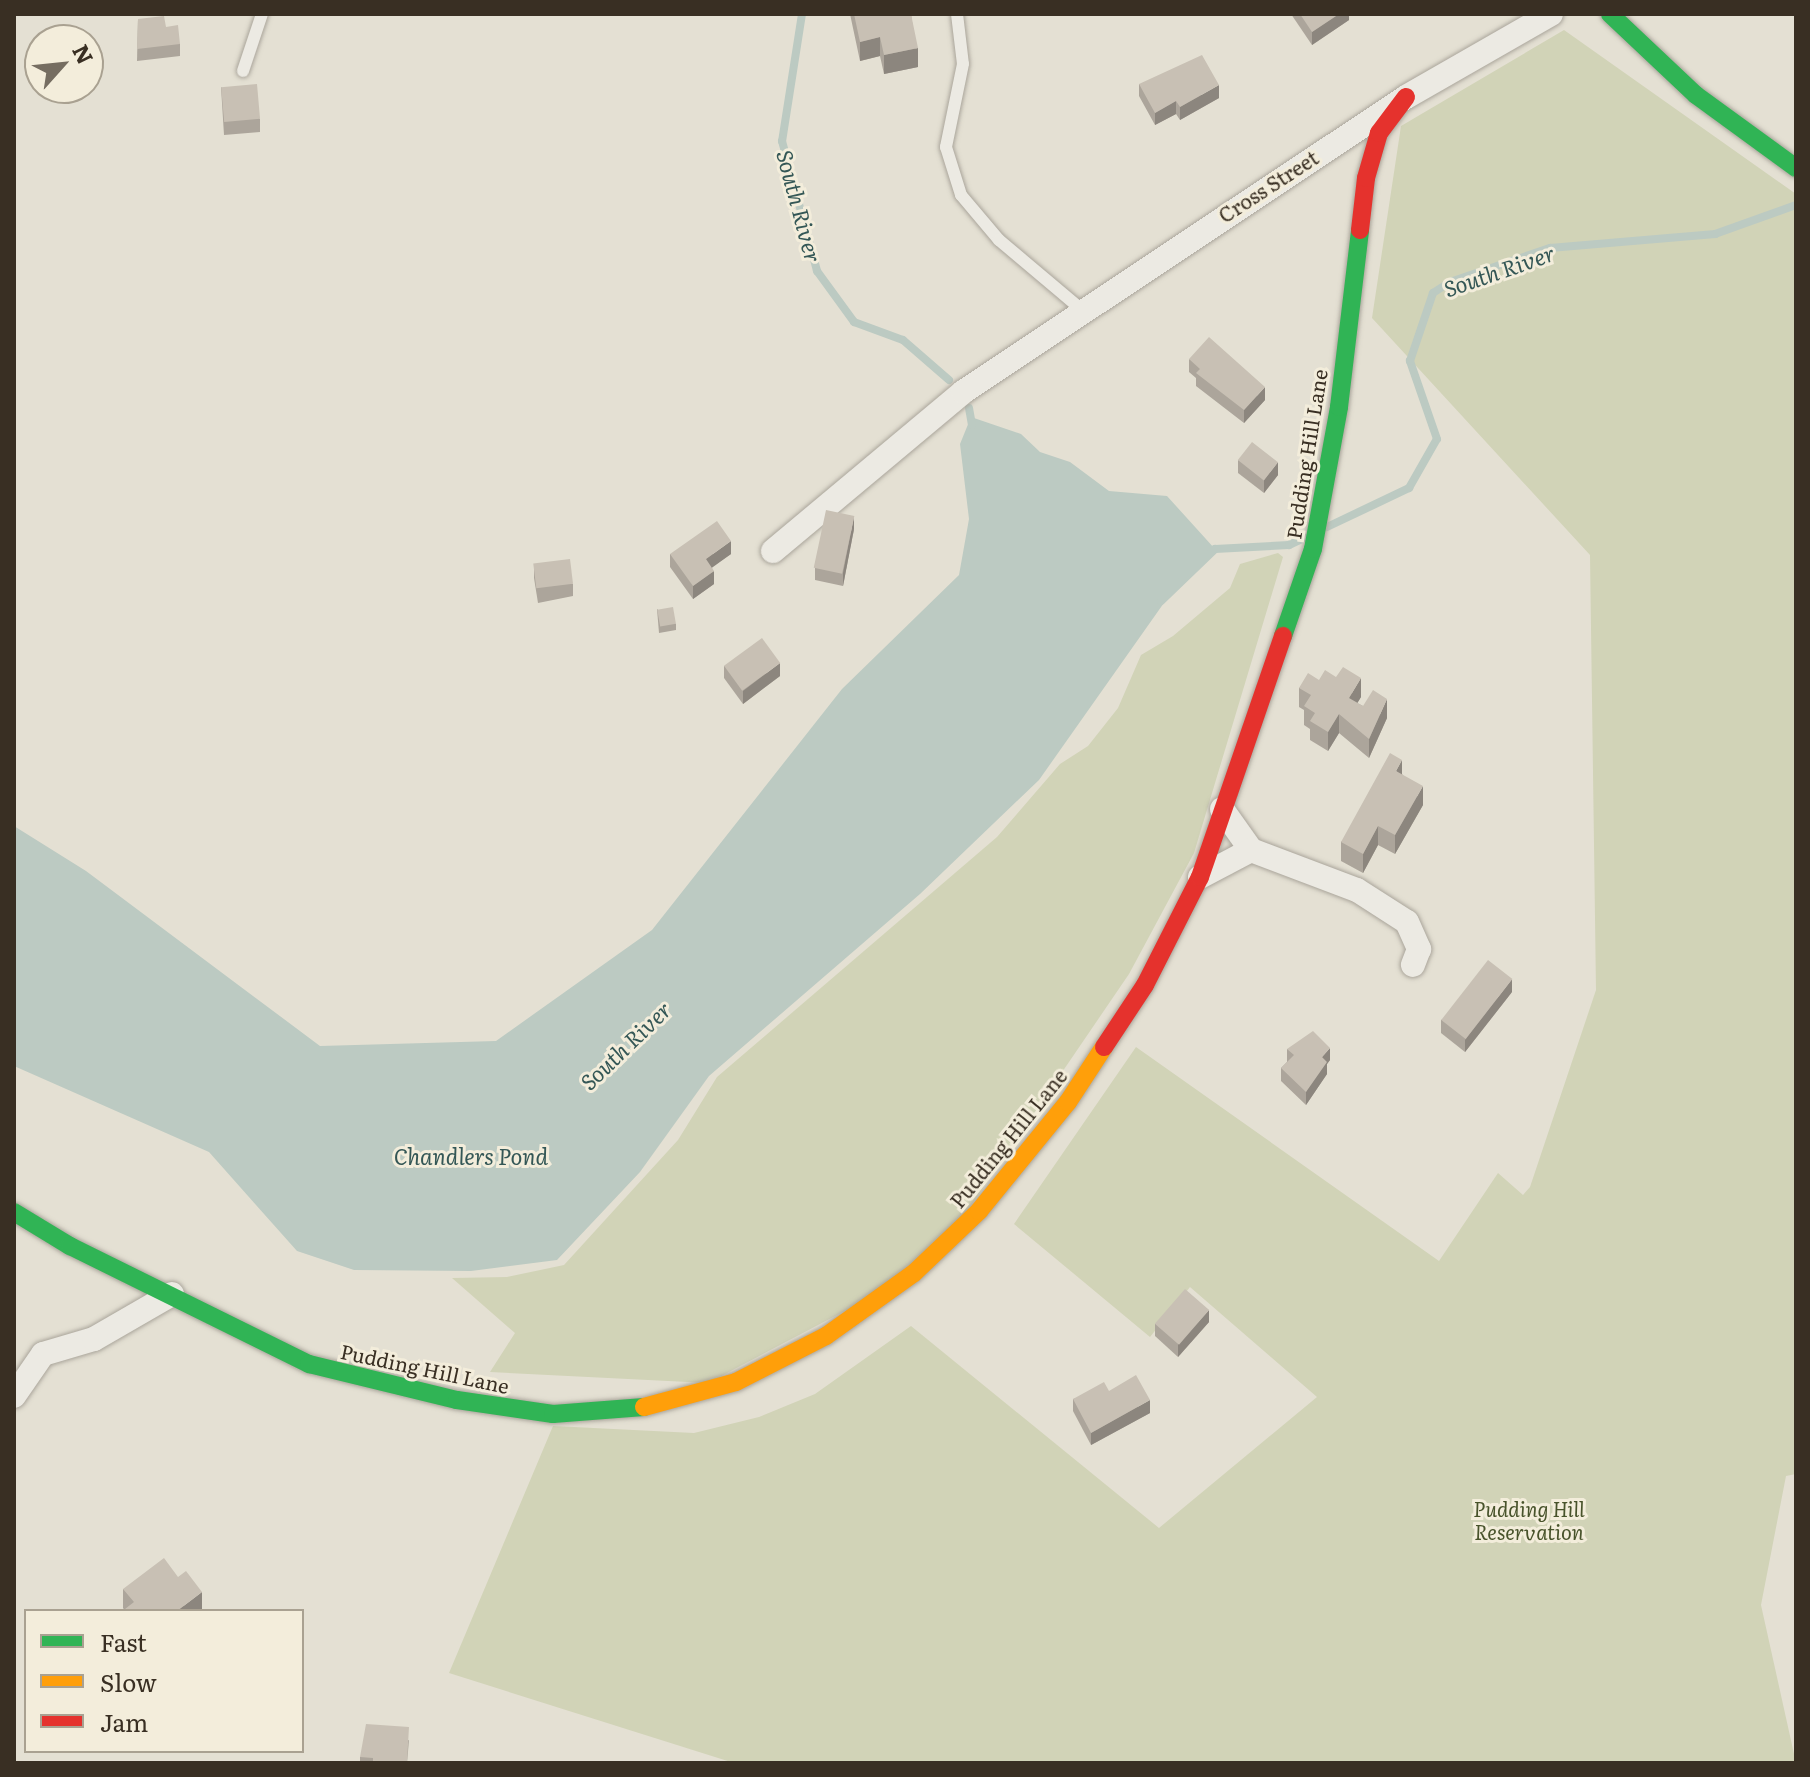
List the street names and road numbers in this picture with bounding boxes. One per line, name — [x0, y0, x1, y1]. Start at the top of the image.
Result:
street label: Cross Street — [1214, 145, 1322, 227]
street label: Pudding Hill Lane — [1281, 367, 1331, 541]
street label: Pudding Hill Lane — [945, 1064, 1071, 1212]
street label: Pudding Hill Lane — [339, 1338, 511, 1398]

